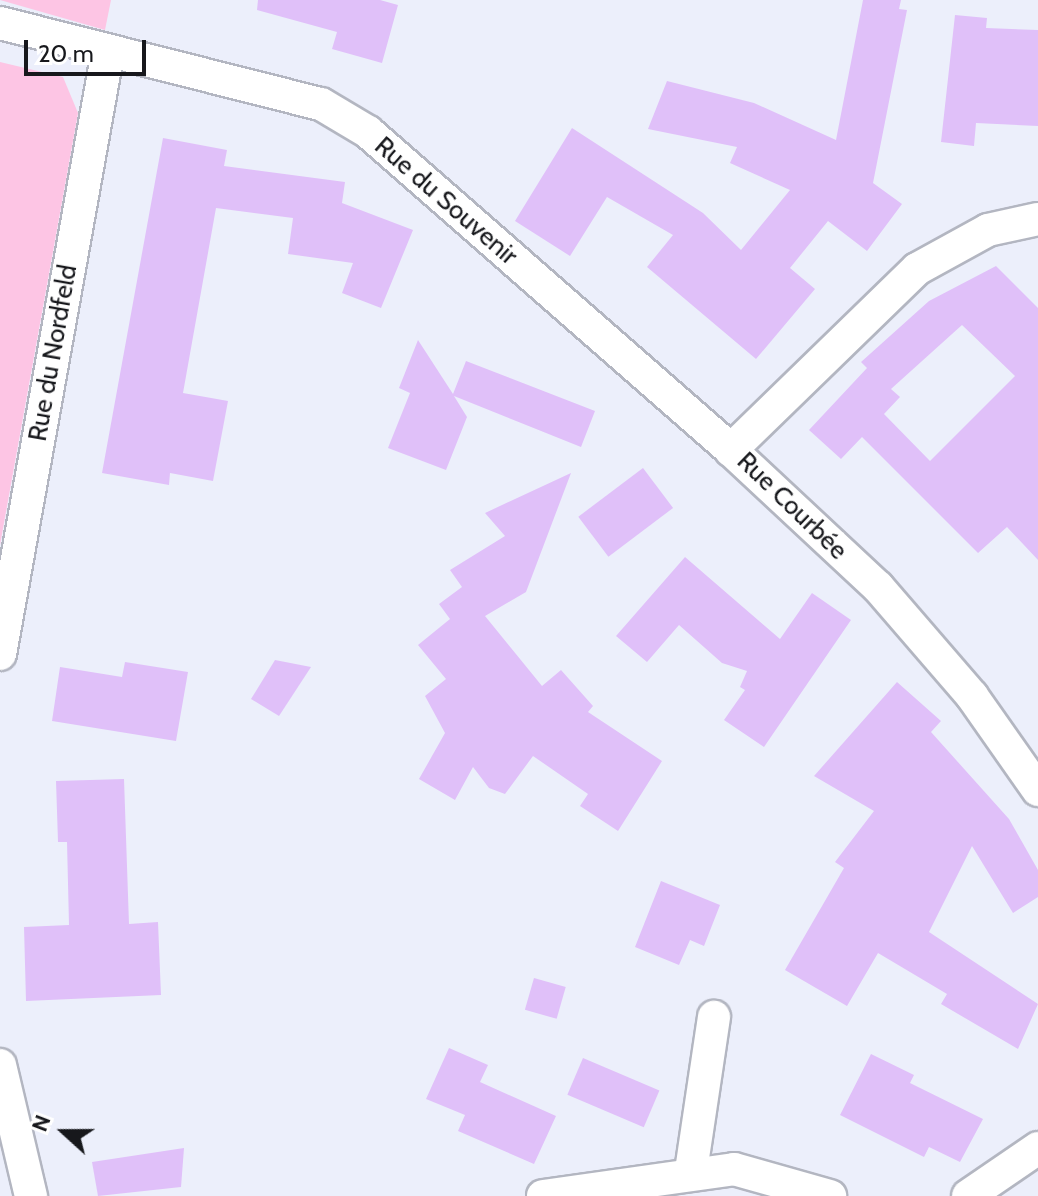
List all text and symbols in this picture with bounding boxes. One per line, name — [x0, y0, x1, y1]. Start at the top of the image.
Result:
scale bar — [28, 24, 150, 74]
text: 20 m — [38, 39, 94, 68]
street label: Rue du Souvenir — [368, 130, 524, 272]
street label: Rue du Nordfeld — [22, 262, 84, 444]
street label: Rue Courbée — [730, 446, 854, 566]
north arrow — [24, 1092, 104, 1172]
text: N — [26, 1111, 57, 1135]

